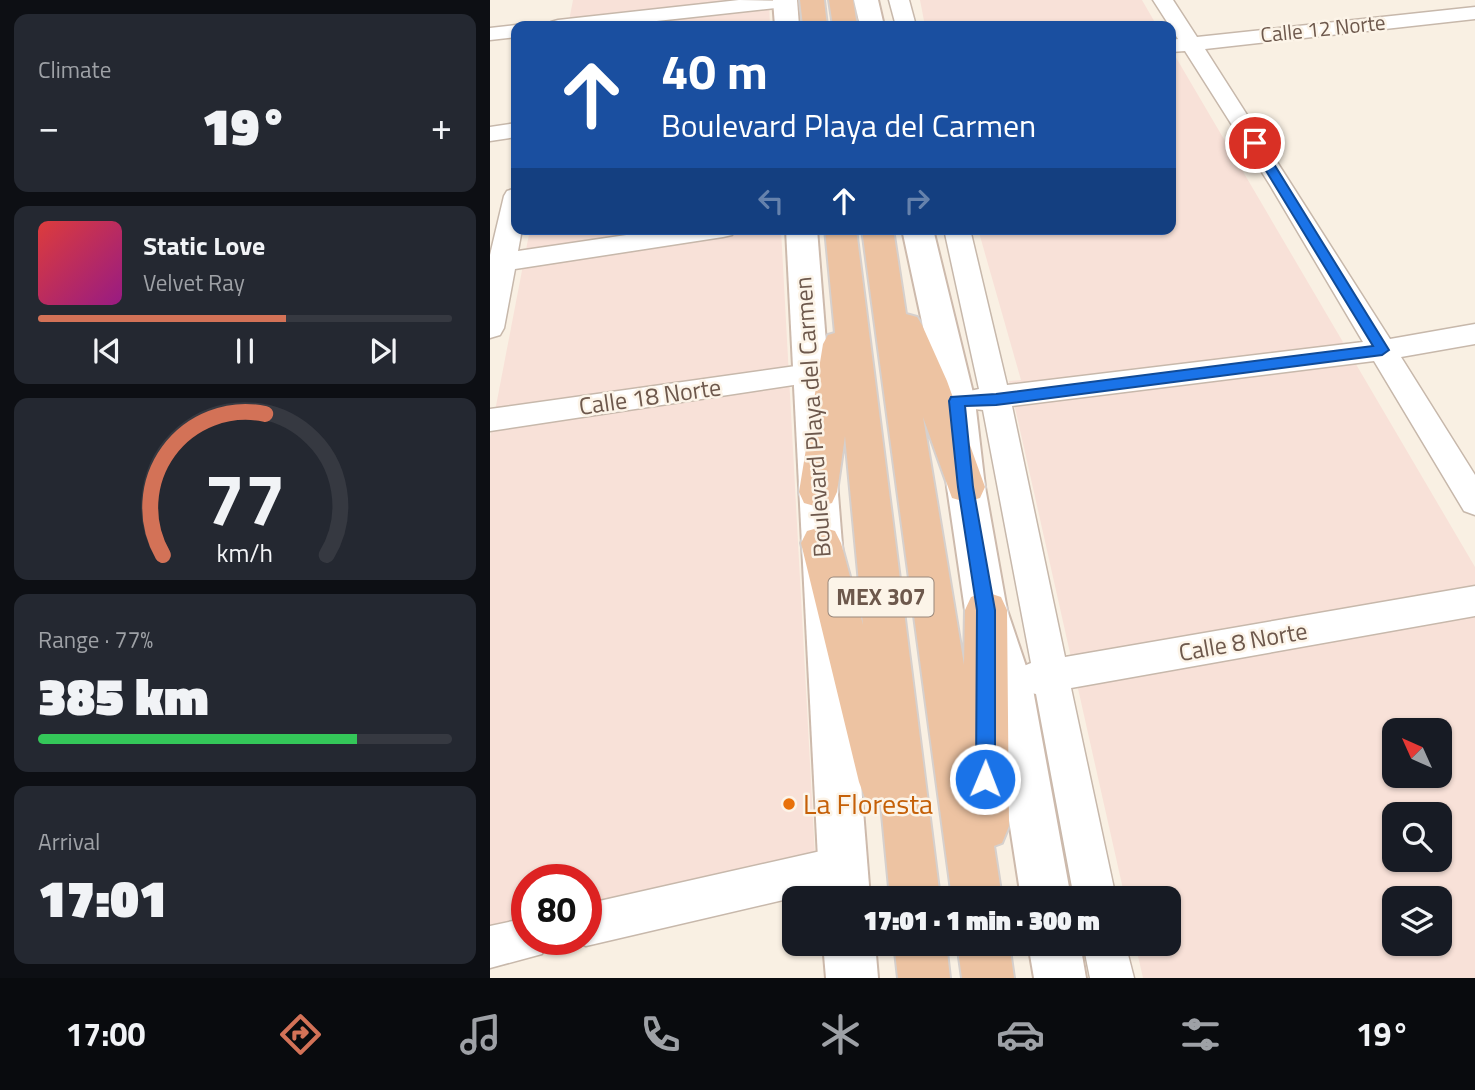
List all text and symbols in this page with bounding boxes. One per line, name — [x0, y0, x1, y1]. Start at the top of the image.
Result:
street label: Calle 12 Norte — [1259, 6, 1387, 50]
text: 40 m — [661, 33, 768, 108]
icon: ahead — [546, 49, 637, 140]
text: Climate — [38, 52, 111, 87]
text: 19° — [202, 86, 288, 165]
text: − — [38, 97, 59, 155]
text: + — [431, 97, 452, 155]
text: Boulevard Playa del Carmen — [661, 101, 1036, 149]
pin — [1225, 113, 1285, 173]
icon: arrive — [1236, 124, 1274, 162]
icon: left — [752, 182, 790, 220]
icon: ahead — [825, 182, 863, 220]
icon: right — [898, 182, 936, 220]
text: Static Love — [143, 226, 265, 265]
text: Velvet Ray — [143, 265, 245, 300]
street label: Boulevard Playa del Carmen — [784, 275, 840, 559]
icon: previous — [88, 332, 126, 370]
icon: pause — [226, 332, 264, 370]
icon: next — [364, 332, 402, 370]
street label: Calle 18 Norte — [576, 368, 723, 424]
text: 77 — [204, 443, 286, 553]
text: km/h — [217, 534, 273, 572]
road number: MEX 307 — [828, 578, 934, 617]
street label: Calle 8 Norte — [1176, 612, 1310, 670]
text: Range · 77% — [38, 622, 153, 657]
text: 385 km — [38, 656, 209, 735]
north arrow — [1382, 718, 1452, 788]
map controls — [1382, 718, 1452, 956]
position arrow — [948, 742, 1022, 816]
place label: La Floresta — [803, 782, 933, 825]
marker: La Floresta — [781, 796, 797, 812]
button: search — [1382, 802, 1452, 872]
text: Arrival — [38, 824, 100, 859]
text: 17:01 — [38, 858, 167, 937]
speed limit sign: 80 — [511, 864, 602, 955]
button: layers — [1382, 886, 1452, 956]
text: 17:01 · 1 min · 300 m — [863, 901, 1100, 940]
text: 17:00 — [65, 1010, 145, 1058]
icon: directions — [276, 1010, 325, 1059]
icon: music — [456, 1010, 505, 1059]
icon: phone — [636, 1010, 685, 1059]
icon: climate — [816, 1010, 865, 1059]
icon: car — [996, 1010, 1045, 1059]
icon: filters — [1176, 1010, 1225, 1059]
text: 19° — [1356, 1010, 1409, 1058]

